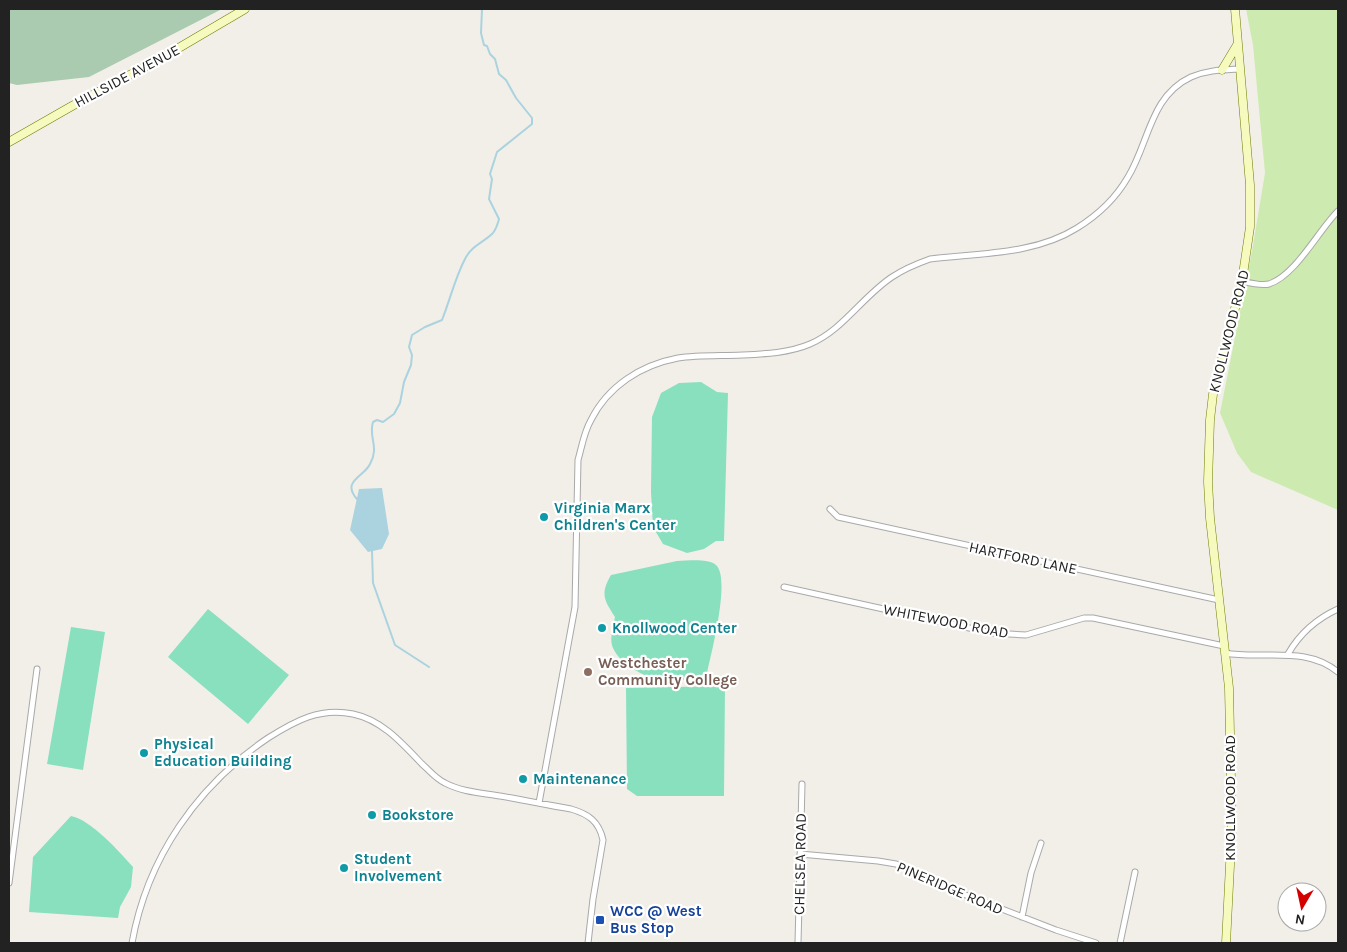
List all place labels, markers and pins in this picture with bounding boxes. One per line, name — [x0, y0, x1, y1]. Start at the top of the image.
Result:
place label: Virginia Marx Children's Center — [554, 499, 676, 534]
marker: Virginia Marx Children's Center — [538, 511, 550, 523]
place label: Knollwood Center — [612, 619, 737, 637]
marker: Knollwood Center — [596, 622, 608, 634]
place label: Westchester Community College — [598, 654, 737, 689]
marker: Westchester Community College — [582, 666, 594, 678]
place label: Physical Education Building — [154, 735, 292, 770]
marker: Physical Education Building — [138, 747, 150, 759]
place label: Maintenance — [533, 770, 626, 788]
marker: Maintenance — [517, 773, 529, 785]
place label: Bookstore — [382, 806, 454, 824]
marker: Bookstore — [366, 809, 378, 821]
place label: Student Involvement — [354, 850, 442, 885]
marker: Student Involvement — [338, 862, 350, 874]
place label: WCC @ West Bus Stop — [610, 902, 702, 937]
marker: WCC @ West Bus Stop — [594, 914, 606, 926]

